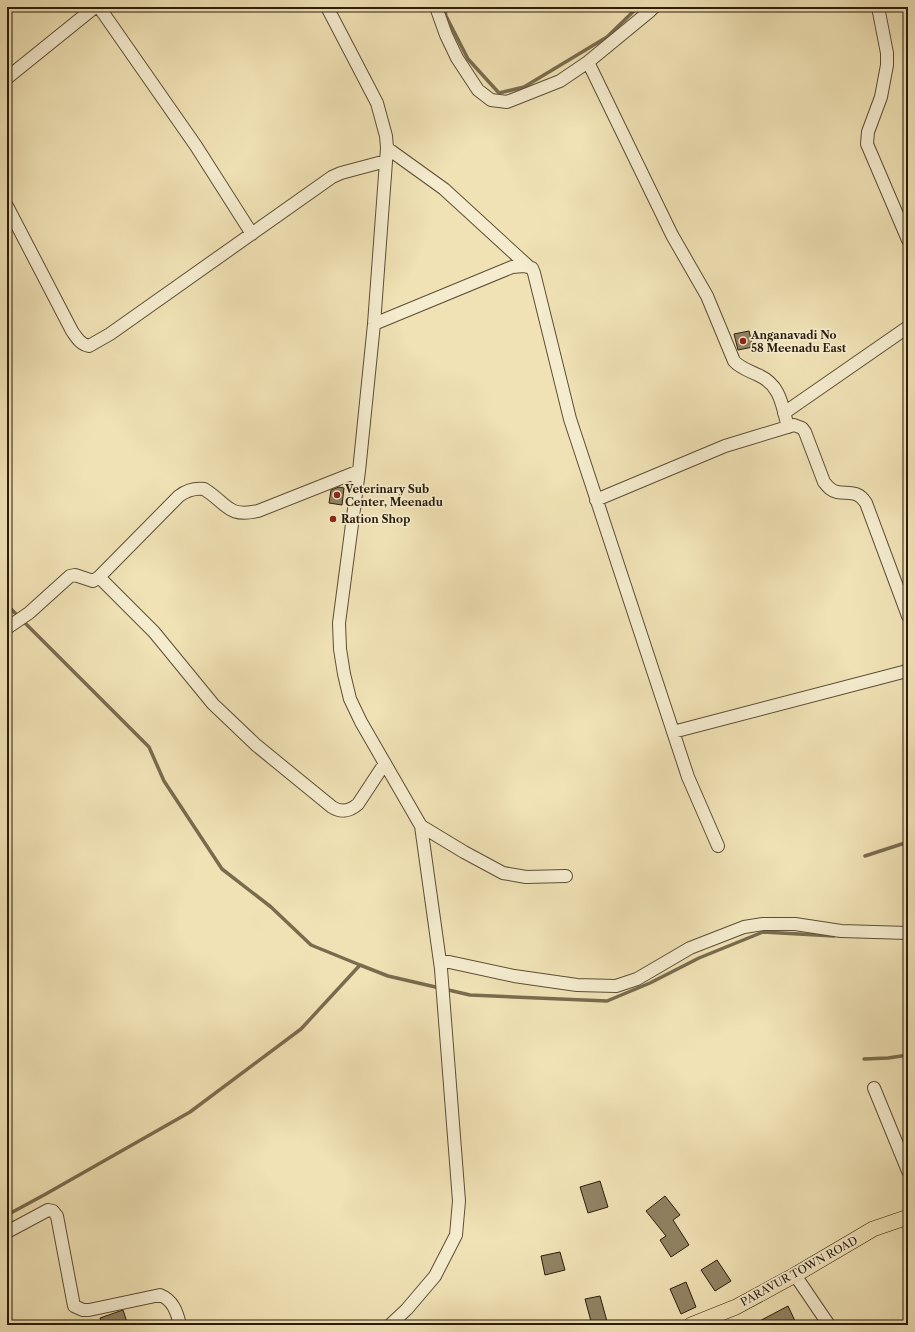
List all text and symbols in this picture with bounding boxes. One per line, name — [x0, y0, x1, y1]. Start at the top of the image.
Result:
place label: Anganavadi No 58 Meenadu East — [750, 328, 847, 355]
marker: Anganavadi No 58 Meenadu East — [738, 336, 748, 346]
place label: Veterinary Sub Center, Meenadu — [344, 482, 444, 509]
marker: Veterinary Sub Center, Meenadu — [332, 490, 342, 500]
place label: Ration Shop — [341, 512, 410, 526]
marker: Ration Shop — [328, 514, 338, 524]
street label: PARAVUR TOWN ROAD — [738, 1233, 860, 1309]

